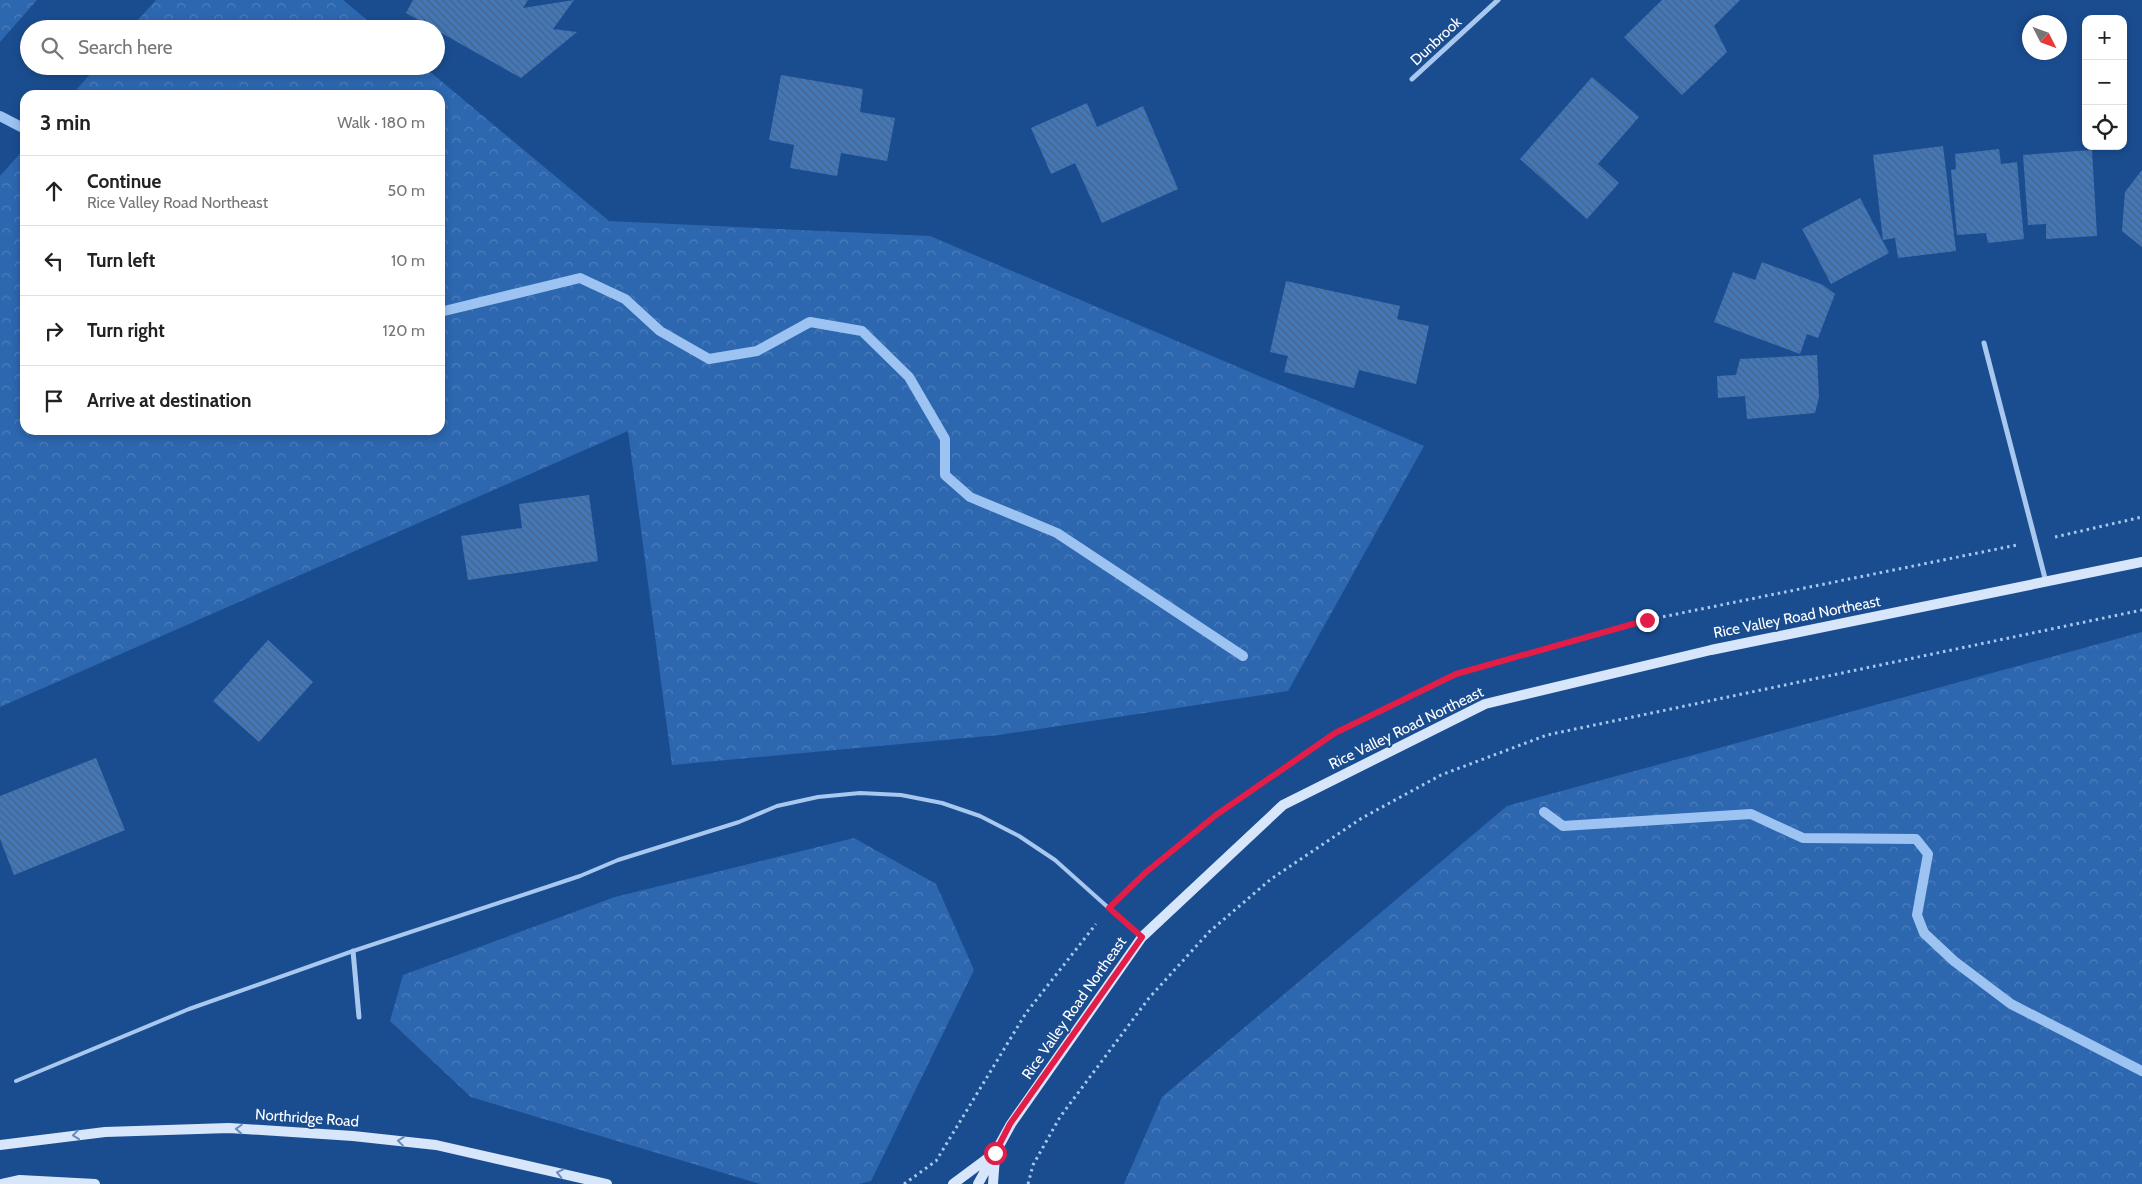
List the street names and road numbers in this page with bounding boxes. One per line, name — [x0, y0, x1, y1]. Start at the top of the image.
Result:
street label: Dunbrook — [1407, 13, 1465, 69]
street label: Rice Valley Road Northeast — [1712, 592, 1882, 642]
street label: Rice Valley Road Northeast — [1326, 683, 1486, 773]
street label: Rice Valley Road Northeast — [1018, 933, 1130, 1083]
street label: Northridge Road — [255, 1105, 359, 1131]

